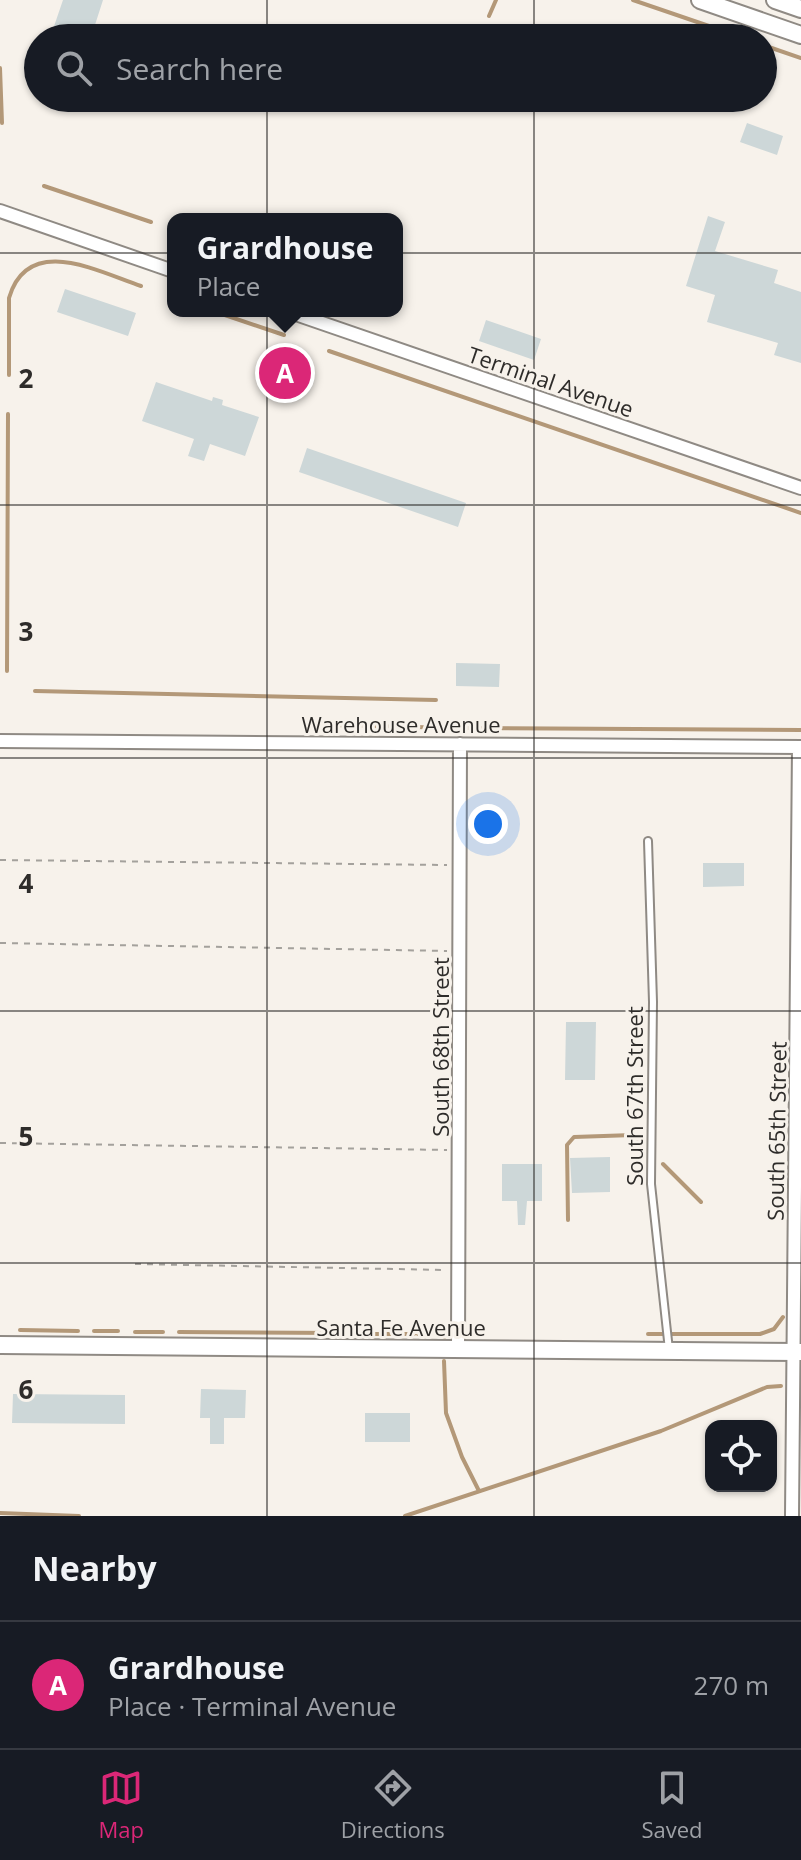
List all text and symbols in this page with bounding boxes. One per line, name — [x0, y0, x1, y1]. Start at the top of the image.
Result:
search box — [24, 24, 777, 112]
icon: search — [52, 46, 96, 90]
text: Search here — [116, 48, 283, 89]
popup — [167, 213, 403, 317]
text: Grardhouse — [197, 227, 373, 268]
text: Place — [197, 268, 260, 304]
street label: Terminal Avenue — [464, 339, 638, 423]
pin: A — [259, 343, 311, 403]
text: 2 — [19, 360, 34, 396]
text: 3 — [19, 613, 33, 649]
street label: Warehouse Avenue — [301, 709, 501, 739]
your location — [468, 804, 508, 844]
text: 4 — [19, 865, 34, 901]
street label: South 68th Street — [425, 957, 455, 1137]
street label: South 67th Street — [619, 1006, 649, 1186]
street label: South 65th Street — [759, 1041, 793, 1221]
text: 5 — [19, 1118, 33, 1154]
street label: Santa Fe Avenue — [316, 1312, 486, 1342]
text: 6 — [19, 1371, 34, 1407]
map controls — [705, 1420, 777, 1492]
button: locate — [705, 1420, 777, 1492]
text: Nearby — [32, 1545, 157, 1591]
text: Grardhouse — [108, 1647, 285, 1688]
text: A — [49, 1667, 67, 1703]
text: 270 m — [694, 1667, 769, 1703]
text: Place · Terminal Avenue — [108, 1688, 396, 1724]
tab: Map — [98, 1766, 144, 1844]
tab: Directions — [341, 1766, 445, 1844]
tab: Saved — [641, 1766, 703, 1844]

